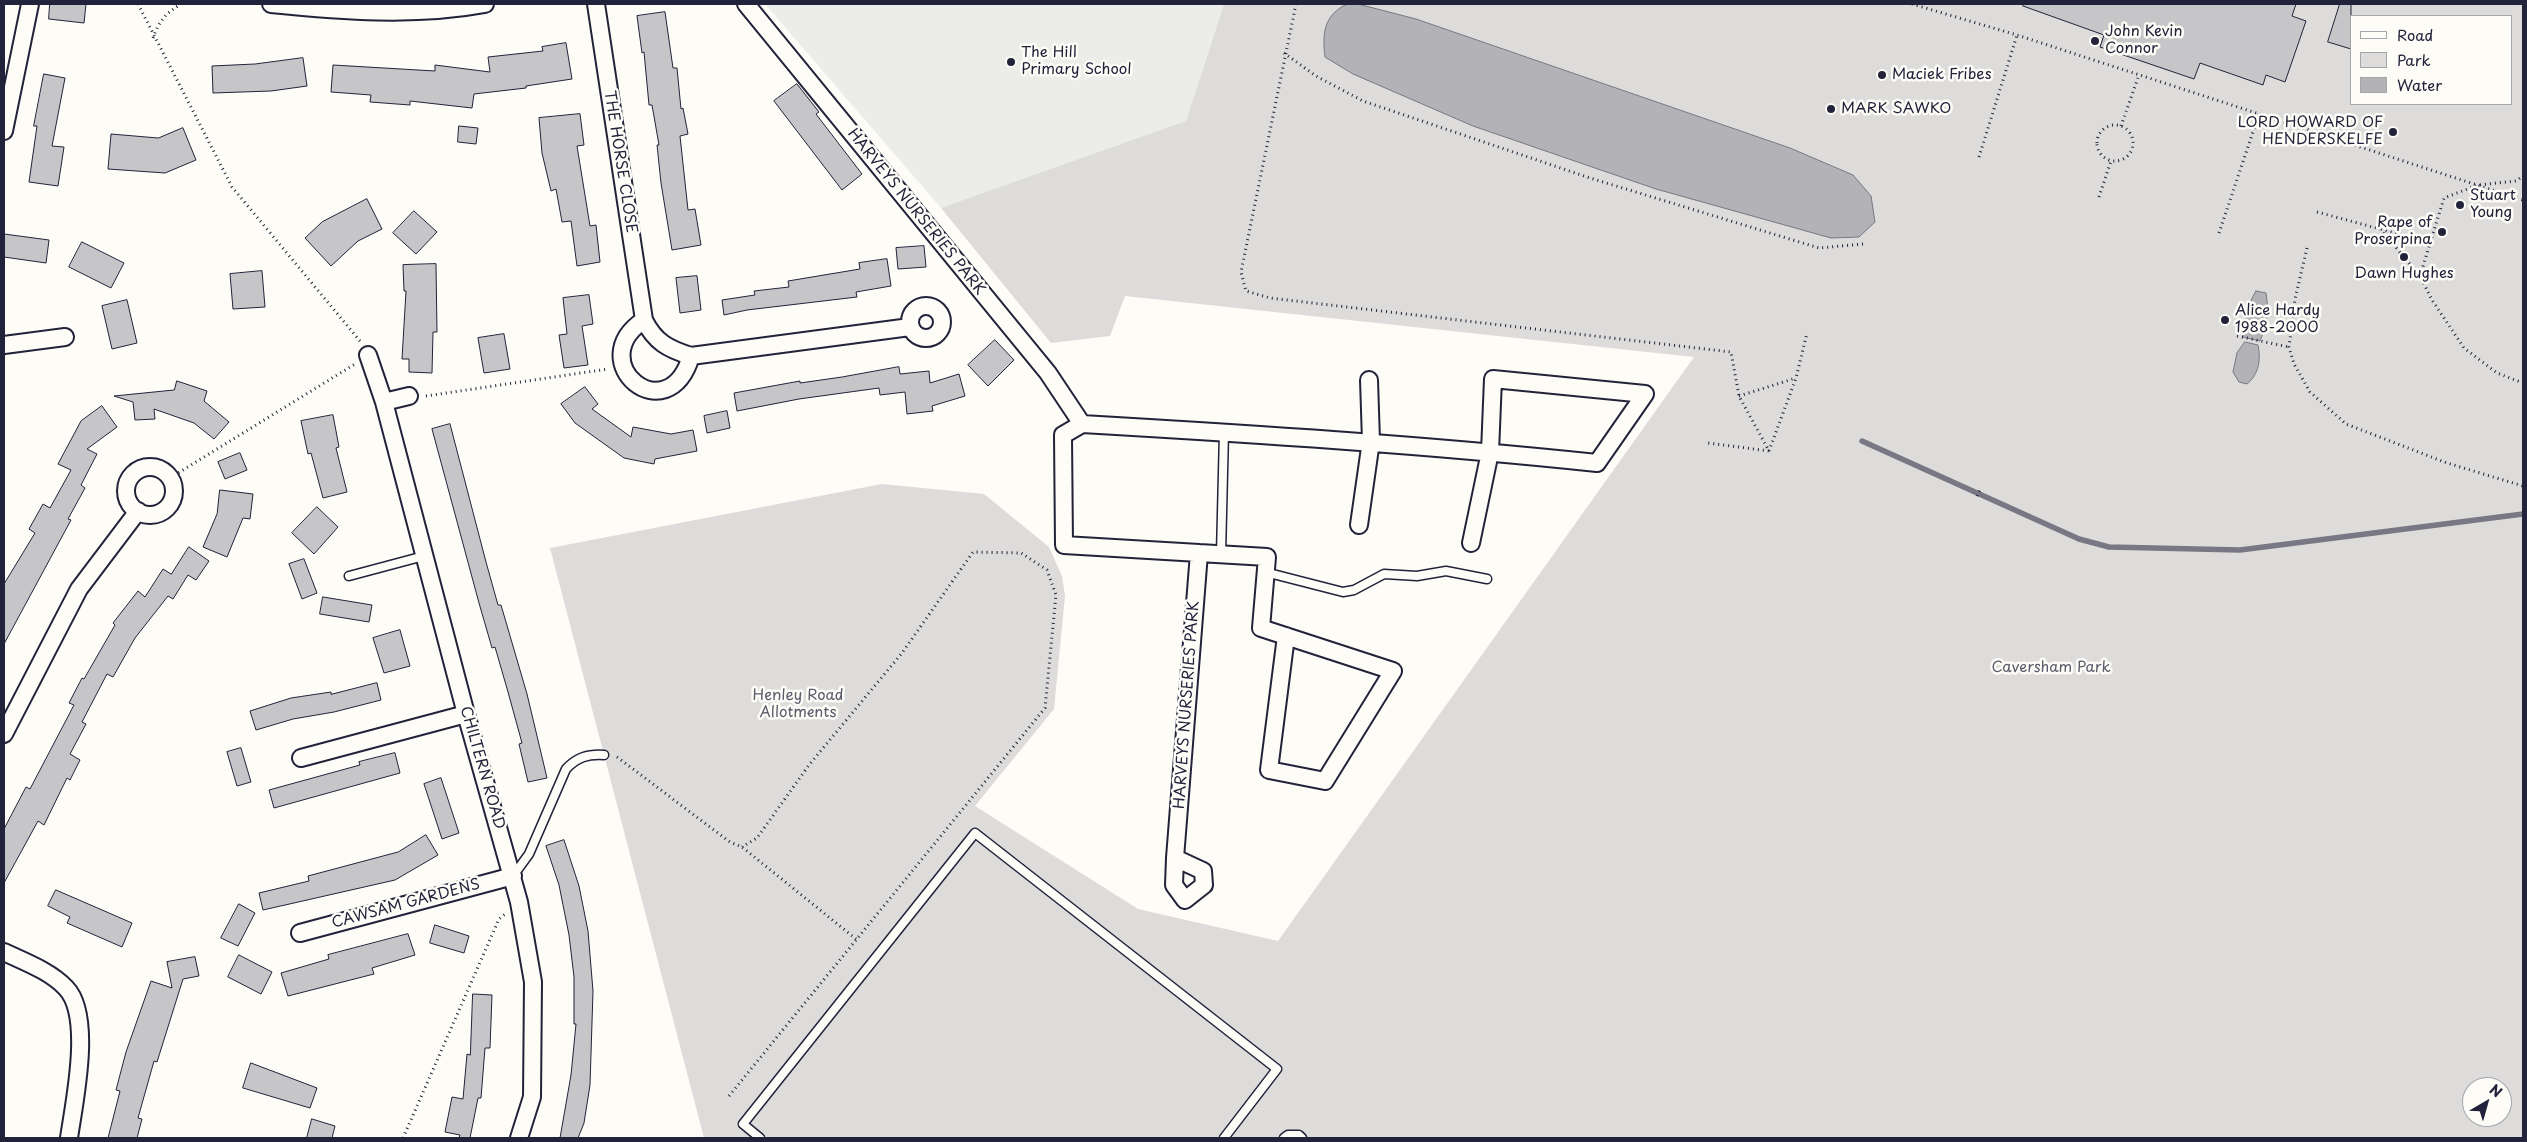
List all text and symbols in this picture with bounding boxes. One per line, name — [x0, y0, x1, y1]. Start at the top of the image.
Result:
legend — [2350, 15, 2512, 105]
place label: John Kevin Connor — [2105, 23, 2182, 58]
text: Road — [2397, 23, 2433, 46]
marker: John Kevin Connor — [2089, 35, 2101, 47]
place label: The Hill Primary School — [1021, 44, 1132, 79]
text: Park — [2397, 48, 2431, 71]
marker: The Hill Primary School — [1005, 56, 1017, 68]
place label: Maciek Fribes — [1892, 66, 1992, 84]
marker: Maciek Fribes — [1876, 69, 1888, 81]
text: Water — [2397, 73, 2442, 96]
street label: THE HORSE CLOSE — [600, 89, 640, 235]
place label: MARK SAWKO — [1841, 100, 1951, 118]
marker: MARK SAWKO — [1825, 103, 1837, 115]
place label: LORD HOWARD OF HENDERSKELFE — [2238, 114, 2383, 149]
street label: HARVEYS NURSERIES PARK — [843, 125, 989, 299]
marker: LORD HOWARD OF HENDERSKELFE — [2387, 126, 2399, 138]
place label: Stuart Young — [2470, 187, 2516, 222]
marker: Stuart Young — [2454, 199, 2466, 211]
place label: Rape of Proserpina — [2354, 214, 2432, 249]
marker: Rape of Proserpina — [2436, 226, 2448, 238]
marker: Dawn Hughes — [2398, 251, 2410, 263]
place label: Dawn Hughes — [2354, 265, 2454, 283]
place label: Alice Hardy 1988-2000 — [2235, 302, 2320, 337]
marker: Alice Hardy 1988-2000 — [2219, 314, 2231, 326]
street label: HARVEYS NURSERIES PARK — [1171, 600, 1203, 810]
park label: Caversham Park — [1991, 659, 2111, 677]
park label: Henley Road Allotments — [753, 687, 843, 722]
street label: CHILTERN ROAD — [456, 704, 508, 832]
street label: CAWSAM GARDENS — [330, 876, 482, 932]
north arrow — [2462, 1077, 2512, 1127]
text: N — [2485, 1079, 2507, 1102]

